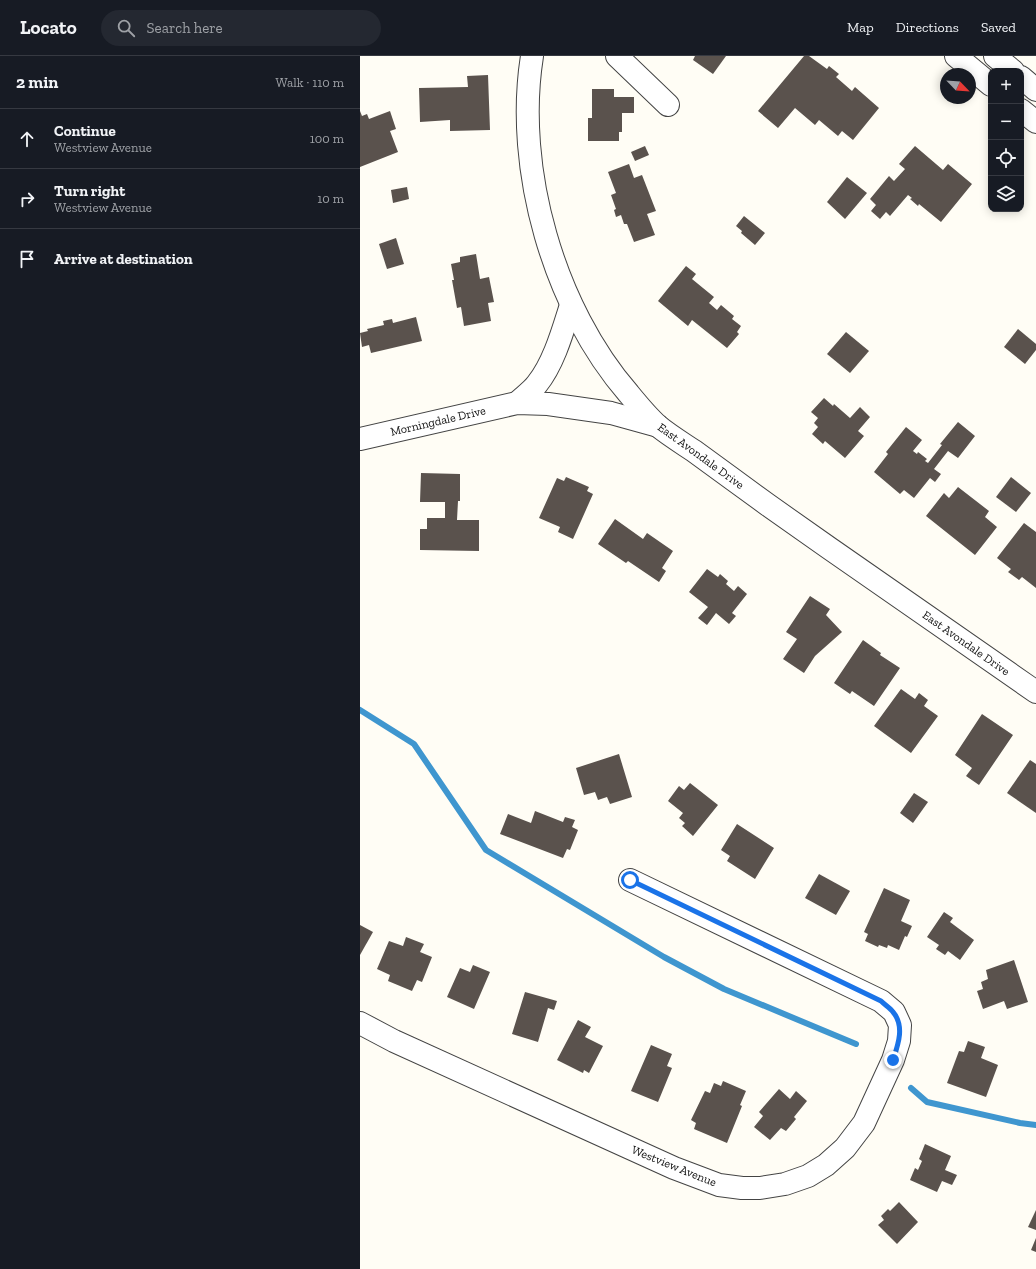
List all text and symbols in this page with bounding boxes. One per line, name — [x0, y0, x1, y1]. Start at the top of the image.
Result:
search box — [101, 10, 381, 46]
text: Locato — [20, 16, 77, 39]
icon: search — [115, 17, 137, 39]
text: Search here — [147, 19, 223, 37]
text: Map — [847, 19, 874, 36]
text: Directions — [896, 19, 959, 36]
text: Saved — [981, 19, 1016, 36]
north arrow — [940, 68, 976, 104]
map controls — [988, 68, 1024, 212]
button: + — [988, 68, 1024, 104]
text: 2 min — [16, 72, 58, 92]
text: Walk · 110 m — [276, 75, 344, 90]
button: − — [988, 104, 1024, 140]
text: Continue — [54, 122, 116, 140]
icon: ahead — [16, 128, 38, 150]
text: 100 m — [310, 131, 344, 146]
text: Westview Avenue — [54, 140, 152, 155]
button: locate — [988, 140, 1024, 176]
button: layers — [988, 176, 1024, 212]
text: Turn right — [54, 182, 125, 200]
icon: right — [16, 188, 38, 210]
text: 10 m — [317, 191, 344, 206]
text: Westview Avenue — [54, 200, 152, 215]
icon: arrive — [16, 248, 38, 270]
text: Arrive at destination — [54, 250, 193, 268]
street label: Morningdale Drive — [389, 403, 487, 439]
street label: East Avondale Drive — [655, 420, 747, 492]
street label: East Avondale Drive — [920, 608, 1013, 679]
route start — [621, 871, 639, 889]
route end — [884, 1051, 902, 1069]
street label: Westview Avenue — [630, 1143, 719, 1190]

